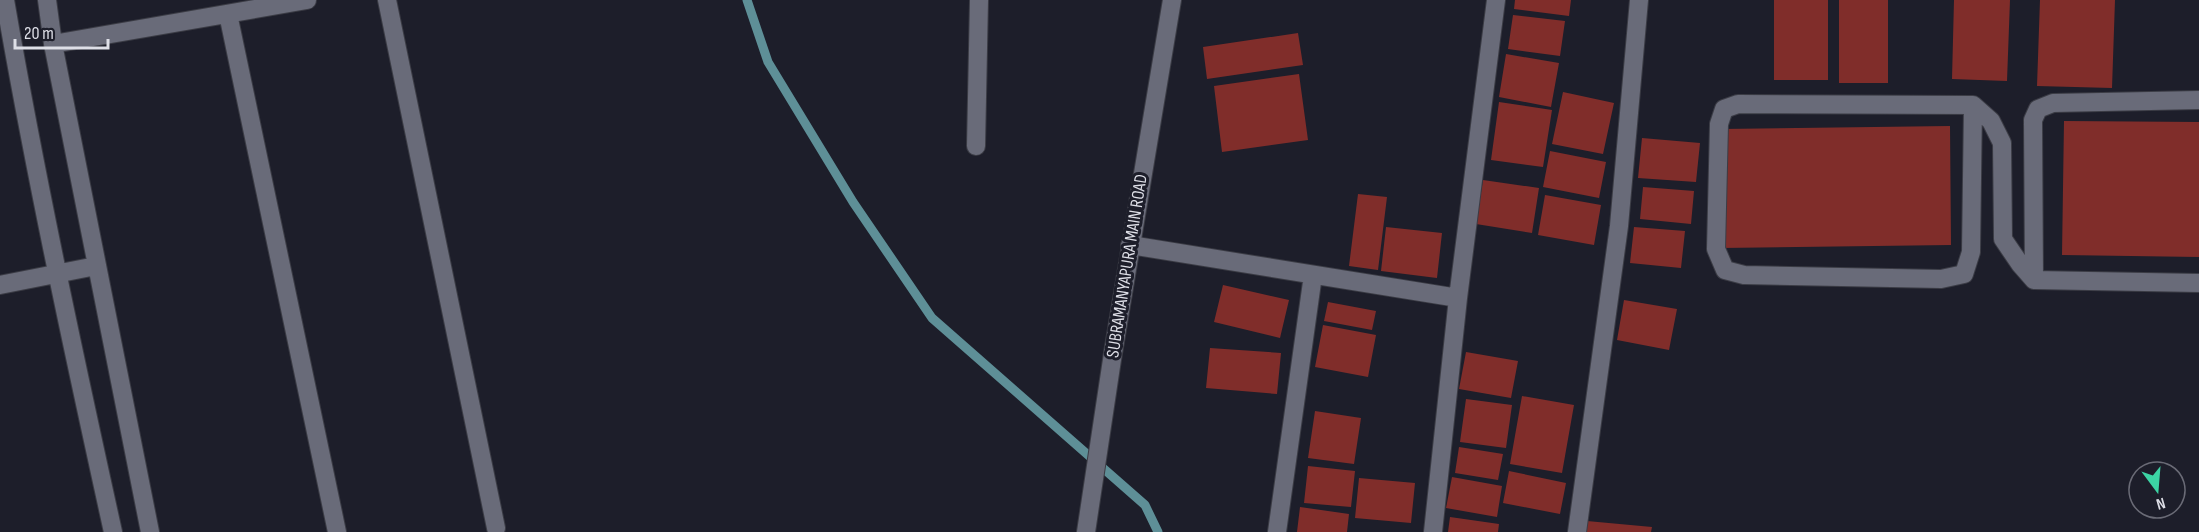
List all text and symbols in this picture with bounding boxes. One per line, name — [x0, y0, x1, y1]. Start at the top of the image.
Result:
scale bar — [15, 12, 108, 50]
text: 20 m — [24, 23, 54, 44]
street label: SUBRAMANYAPURA MAIN ROAD — [1102, 173, 1152, 359]
north arrow — [2127, 460, 2187, 520]
text: N — [2154, 493, 2167, 513]

